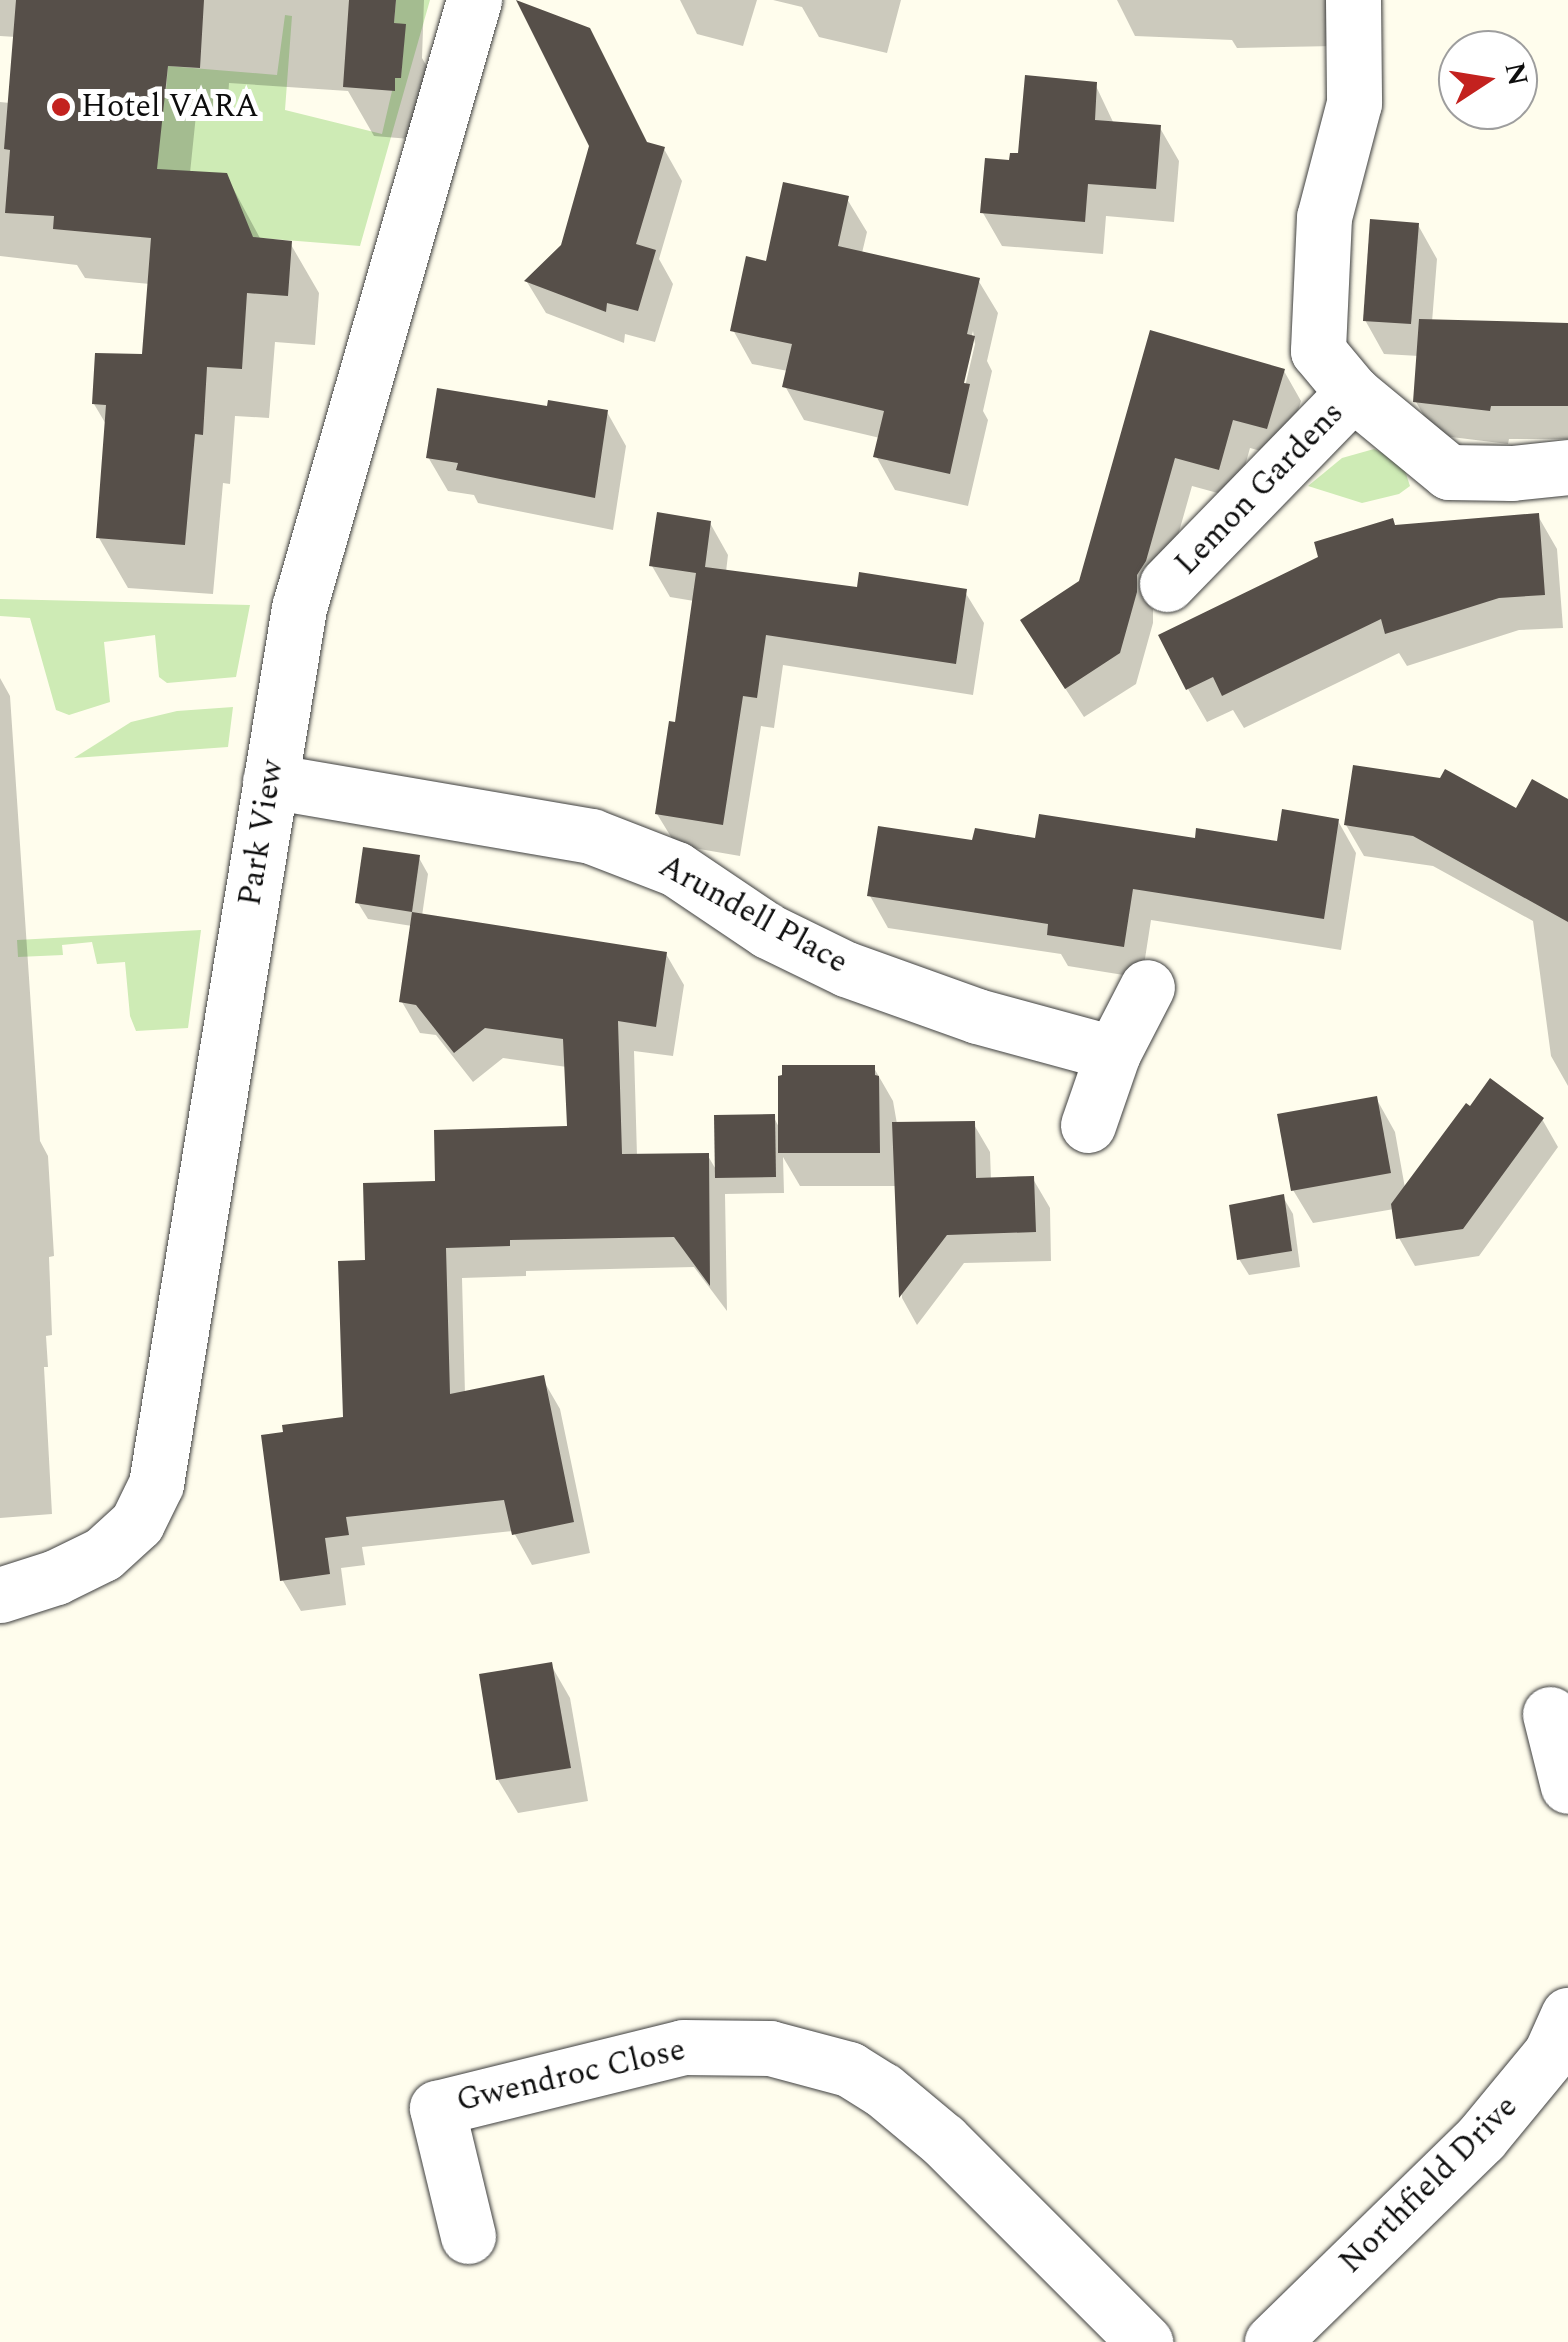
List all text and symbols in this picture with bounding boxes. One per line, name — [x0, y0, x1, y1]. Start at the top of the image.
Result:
north arrow — [1438, 30, 1538, 130]
text: N — [1492, 58, 1539, 90]
place label: Hotel VARA — [81, 88, 259, 126]
marker: Hotel VARA — [50, 96, 72, 118]
street label: Lemon Gardens — [1168, 394, 1352, 584]
street label: Park View — [232, 757, 292, 909]
street label: Arundell Place — [652, 847, 854, 983]
street label: Gwendroc Close — [453, 2031, 689, 2121]
street label: Northfield Drive — [1332, 2088, 1526, 2282]

